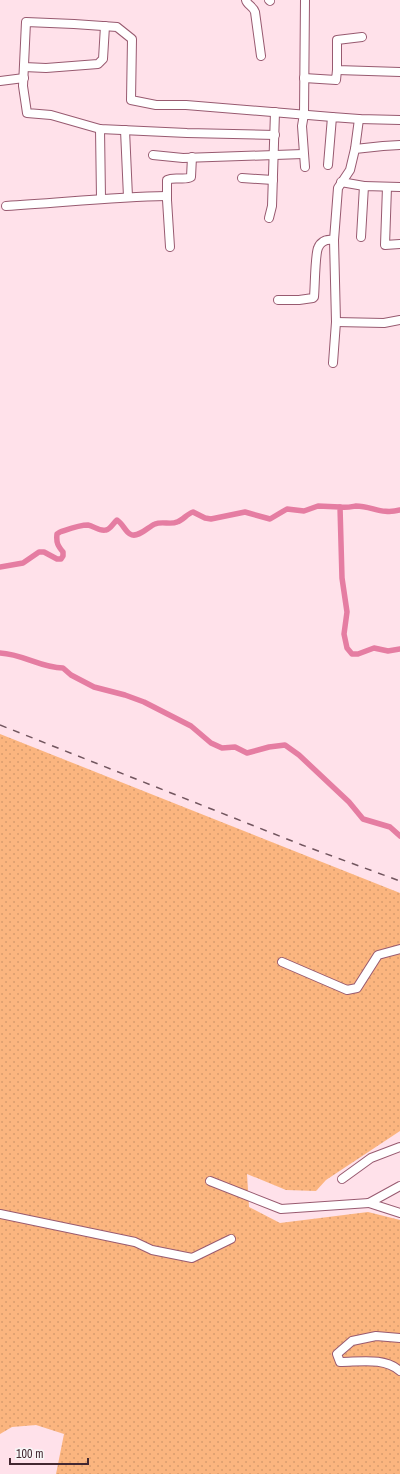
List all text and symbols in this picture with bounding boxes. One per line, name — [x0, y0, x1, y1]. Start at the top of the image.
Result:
scale bar — [10, 1440, 88, 1466]
text: 100 m — [16, 1446, 43, 1462]

